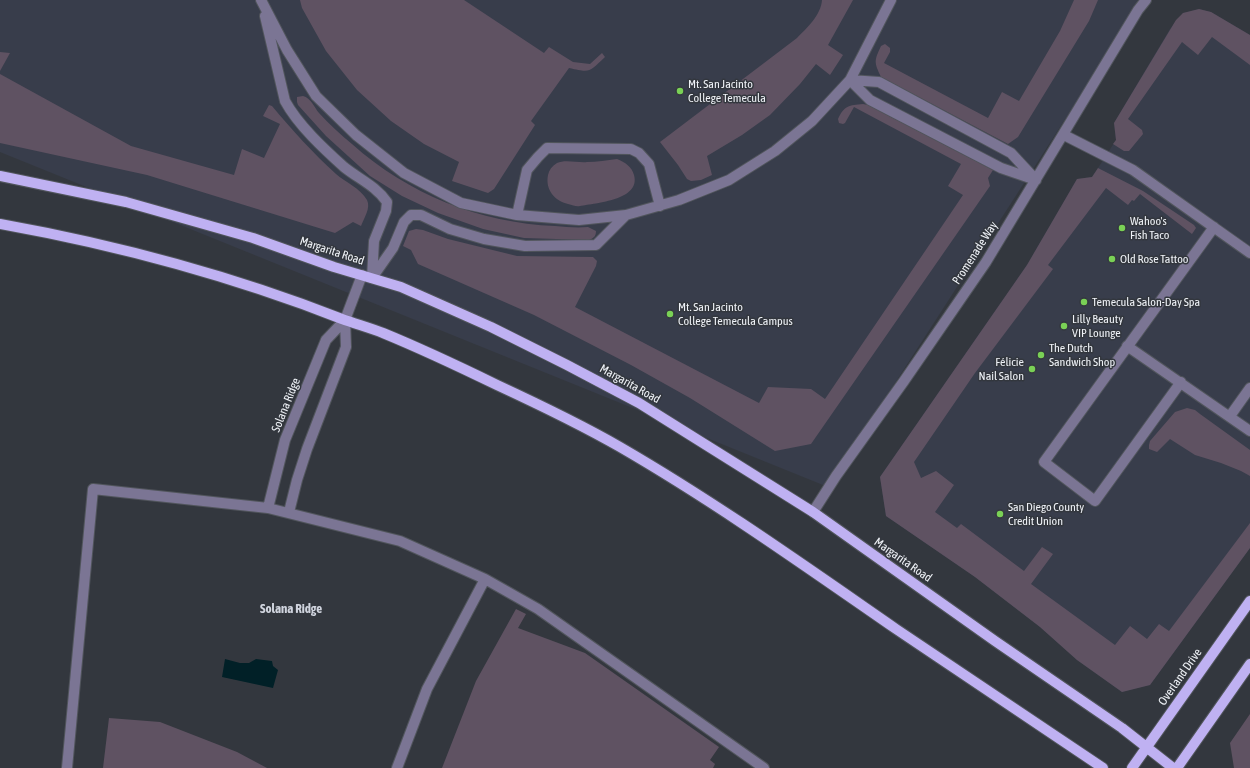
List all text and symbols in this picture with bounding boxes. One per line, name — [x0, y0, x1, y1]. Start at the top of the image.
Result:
place label: Mt. San Jacinto College Temecula — [688, 77, 766, 105]
marker: Mt. San Jacinto College Temecula — [675, 86, 685, 96]
place label: Wahoo's Fish Taco — [1130, 214, 1169, 242]
street label: Promenade Way — [949, 219, 1001, 287]
marker: Wahoo's Fish Taco — [1117, 223, 1127, 233]
street label: Margarita Road — [298, 234, 366, 268]
place label: Old Rose Tattoo — [1120, 252, 1188, 266]
marker: Old Rose Tattoo — [1107, 254, 1117, 264]
place label: Temecula Salon-Day Spa — [1092, 295, 1200, 309]
marker: Temecula Salon-Day Spa — [1079, 297, 1089, 307]
place label: Mt. San Jacinto College Temecula Campus — [678, 300, 793, 328]
marker: Mt. San Jacinto College Temecula Campus — [665, 309, 675, 319]
place label: Lilly Beauty VIP Lounge — [1072, 312, 1123, 340]
marker: Lilly Beauty VIP Lounge — [1059, 321, 1069, 331]
place label: The Dutch Sandwich Shop — [1049, 341, 1115, 369]
marker: The Dutch Sandwich Shop — [1036, 350, 1046, 360]
place label: Félicie Nail Salon — [979, 355, 1024, 383]
street label: Margarita Road — [597, 361, 663, 407]
marker: Félicie Nail Salon — [1027, 364, 1037, 374]
street label: Solana Ridge — [269, 376, 303, 434]
place label: San Diego County Credit Union — [1008, 500, 1084, 528]
marker: San Diego County Credit Union — [995, 509, 1005, 519]
street label: Margarita Road — [871, 535, 935, 585]
district label: Solana Ridge — [260, 601, 322, 617]
street label: Overland Drive — [1155, 646, 1205, 708]

